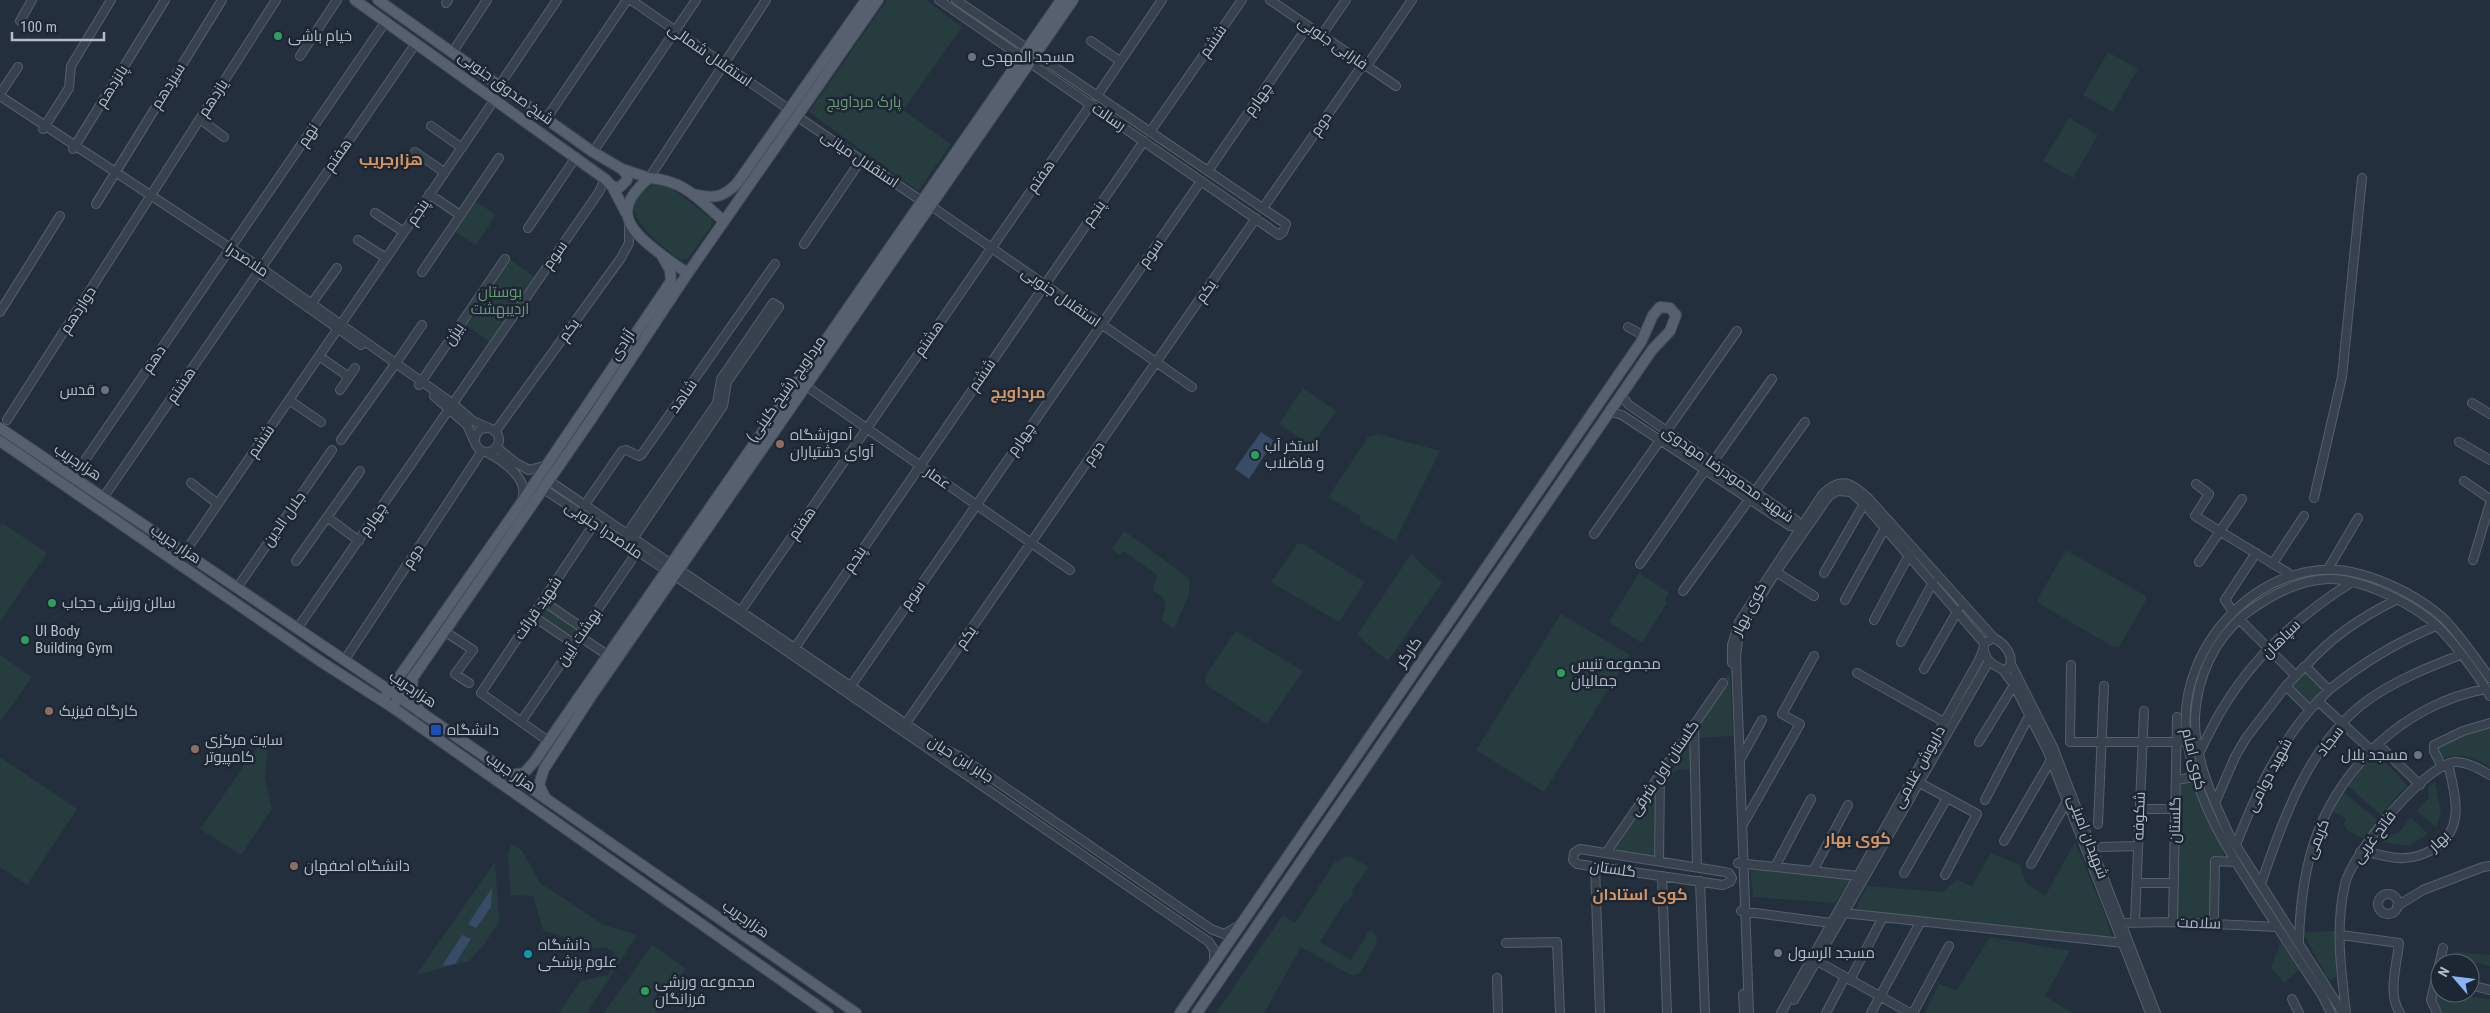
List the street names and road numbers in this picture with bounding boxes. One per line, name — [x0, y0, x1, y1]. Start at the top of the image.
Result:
street label: فارابی جنوبی — [1294, 12, 1371, 74]
street label: استقلال شمالی — [664, 19, 755, 91]
street label: ششم — [1196, 21, 1231, 61]
street label: شیخ صدوق جنوبی — [454, 47, 557, 130]
street label: سیزدهم — [147, 60, 190, 113]
street label: پانزدهم — [92, 62, 133, 111]
street label: یازدهم — [194, 76, 233, 121]
street label: چهارم — [1240, 79, 1277, 119]
street label: رسالت — [1089, 99, 1129, 135]
street label: دوم — [1307, 109, 1336, 140]
street label: نهم — [294, 120, 323, 150]
street label: استقلال میانی — [817, 126, 902, 192]
street label: هفتم — [320, 135, 356, 175]
street label: هفتم — [1023, 156, 1059, 196]
street label: پنجم — [403, 196, 434, 229]
street label: پنجم — [1079, 197, 1110, 230]
street label: سوم — [1135, 235, 1168, 271]
street label: سوم — [539, 237, 572, 273]
street label: ملاصدرا — [222, 239, 272, 281]
street label: استقلال جنوبی — [1017, 263, 1104, 332]
street label: یکم — [1192, 276, 1221, 306]
street label: دوازدهم — [56, 283, 101, 337]
street label: یکم — [555, 315, 584, 345]
street label: هشتم — [910, 317, 948, 360]
street label: بیژن — [440, 319, 469, 349]
street label: آزادی — [605, 326, 639, 364]
street label: مرداویج (شیخ کلینی) — [743, 332, 831, 447]
street label: دهم — [138, 342, 170, 377]
street label: ششم — [965, 355, 1000, 395]
street label: هشتم — [163, 364, 200, 407]
street label: شاهد — [665, 376, 701, 416]
street label: چهارم — [1003, 419, 1040, 459]
street label: ششم — [244, 421, 279, 461]
street label: شهید محمودرضا مهدوی — [1658, 422, 1797, 527]
street label: دوم — [1080, 438, 1109, 469]
street label: هزارجریب — [51, 440, 105, 484]
street label: عمار — [921, 462, 954, 493]
street label: جلال الدین — [259, 488, 310, 550]
street label: ملاصدرا جنوبی — [561, 497, 646, 563]
street label: چهارم — [355, 499, 391, 540]
street label: هفتم — [784, 503, 820, 543]
street label: هزار جریب — [147, 521, 205, 567]
street label: دوم — [399, 541, 428, 572]
street label: پنجم — [840, 543, 871, 576]
street label: شهید قرائت — [510, 573, 566, 643]
street label: سوم — [897, 577, 930, 613]
street label: کوی بهار — [1727, 580, 1771, 640]
street label: بهشت آیین — [553, 605, 606, 670]
street label: سپاهان — [2258, 616, 2305, 663]
street label: یکم — [952, 622, 981, 652]
street label: کارگر — [1392, 634, 1426, 671]
street label: هزارجریب — [386, 667, 440, 711]
street label: گلستان اول شرقی — [1625, 717, 1703, 820]
street label: سجاد — [2313, 722, 2347, 760]
street label: داریوش غلامی — [1889, 723, 1950, 812]
street label: کوی امام — [2177, 727, 2210, 792]
street label: جابر ابن حیان — [924, 732, 997, 787]
street label: شهید دوامی — [2242, 735, 2297, 815]
street label: هزار جریب — [483, 748, 539, 796]
street label: شکوفه — [2129, 791, 2149, 841]
street label: شهیدان امینی — [2063, 793, 2112, 882]
street label: گلستان — [2166, 797, 2185, 843]
street label: فاتح غربی — [2348, 807, 2401, 868]
street label: کریمی — [2301, 816, 2334, 862]
street label: بهار — [2424, 827, 2454, 857]
street label: گلستان — [1589, 857, 1637, 882]
street label: هزارجریب — [719, 896, 773, 942]
street label: سلامت — [2177, 913, 2221, 933]

